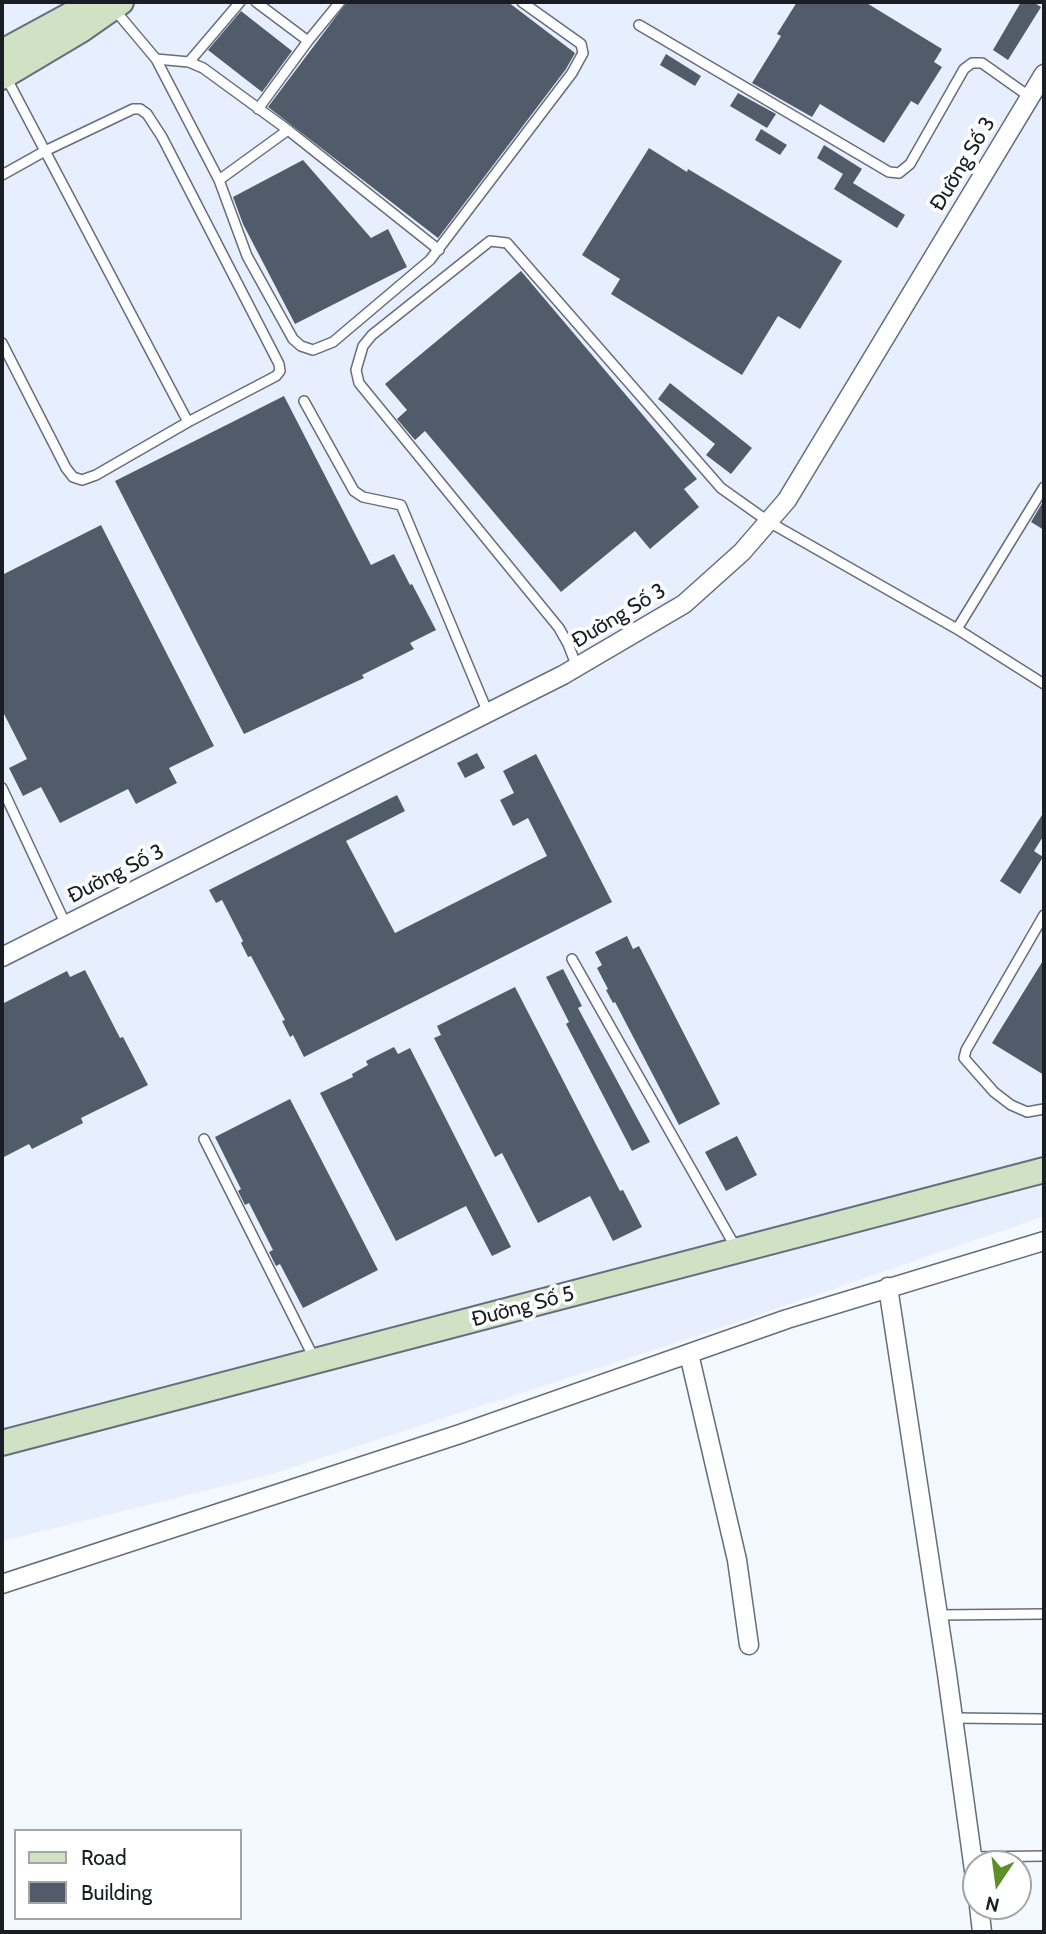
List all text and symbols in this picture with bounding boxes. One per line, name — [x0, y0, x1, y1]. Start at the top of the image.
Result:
street label: Đường Số 3 — [925, 113, 1001, 215]
street label: Đường Số 3 — [568, 578, 670, 654]
street label: Đường Số 3 — [64, 839, 168, 909]
street label: Đường Số 5 — [469, 1281, 577, 1333]
legend — [14, 1829, 242, 1920]
text: Road — [81, 1845, 127, 1870]
north arrow — [962, 1850, 1032, 1920]
text: Building — [81, 1880, 152, 1905]
text: N — [983, 1891, 1002, 1917]

